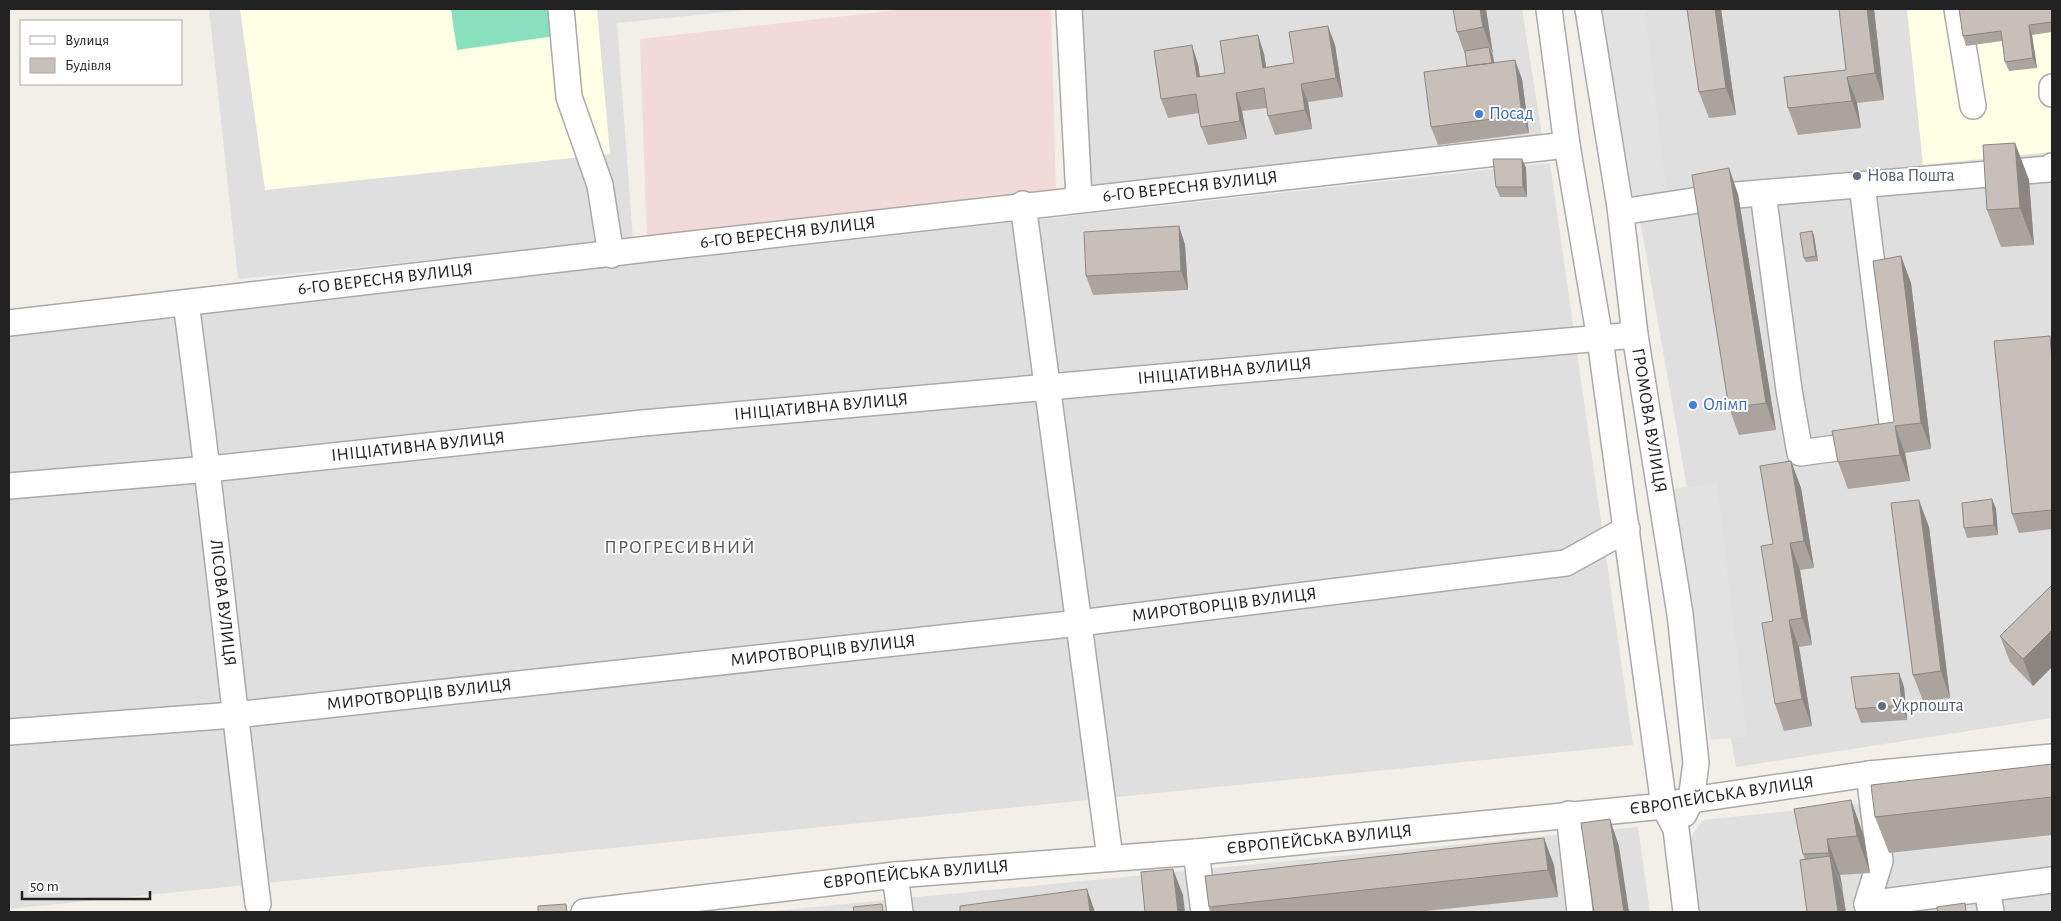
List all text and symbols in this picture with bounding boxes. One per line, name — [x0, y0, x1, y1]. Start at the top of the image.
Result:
legend — [20, 20, 182, 85]
text: Вулиця — [65, 33, 109, 48]
text: Будівля — [65, 58, 111, 73]
place label: Посад — [1489, 105, 1534, 123]
marker: Посад — [1473, 108, 1485, 120]
place label: Нова Пошта — [1867, 167, 1955, 185]
street label: 6-ГО ВЕРЕСНЯ ВУЛИЦЯ — [1102, 168, 1279, 206]
marker: Нова Пошта — [1851, 170, 1863, 182]
street label: 6-ГО ВЕРЕСНЯ ВУЛИЦЯ — [699, 214, 876, 252]
street label: 6-ГО ВЕРЕСНЯ ВУЛИЦЯ — [297, 260, 474, 298]
street label: ГРОМОВА ВУЛИЦЯ — [1628, 347, 1669, 494]
street label: ІНІЦІАТИВНА ВУЛИЦЯ — [1137, 355, 1312, 388]
street label: ІНІЦІАТИВНА ВУЛИЦЯ — [733, 391, 909, 424]
place label: Олімп — [1703, 396, 1748, 414]
marker: Олімп — [1687, 399, 1699, 411]
street label: ІНІЦІАТИВНА ВУЛИЦЯ — [330, 429, 506, 465]
district label: ПРОГРЕСИВНИЙ — [604, 537, 756, 557]
street label: ЛІСОВА ВУЛИЦЯ — [206, 538, 239, 667]
street label: МИРОТВОРЦІВ ВУЛИЦЯ — [1131, 585, 1318, 625]
street label: МИРОТВОРЦІВ ВУЛИЦЯ — [729, 632, 916, 670]
street label: МИРОТВОРЦІВ ВУЛИЦЯ — [326, 676, 513, 714]
place label: Укрпошта — [1892, 697, 1964, 715]
marker: Укрпошта — [1876, 700, 1888, 712]
street label: ЄВРОПЕЙСЬКА ВУЛИЦЯ — [1629, 773, 1815, 818]
street label: ЄВРОПЕЙСЬКА ВУЛИЦЯ — [1226, 822, 1413, 858]
street label: ЄВРОПЕЙСЬКА ВУЛИЦЯ — [822, 857, 1009, 892]
scale bar — [22, 868, 150, 900]
text: 50 m — [30, 879, 59, 894]

